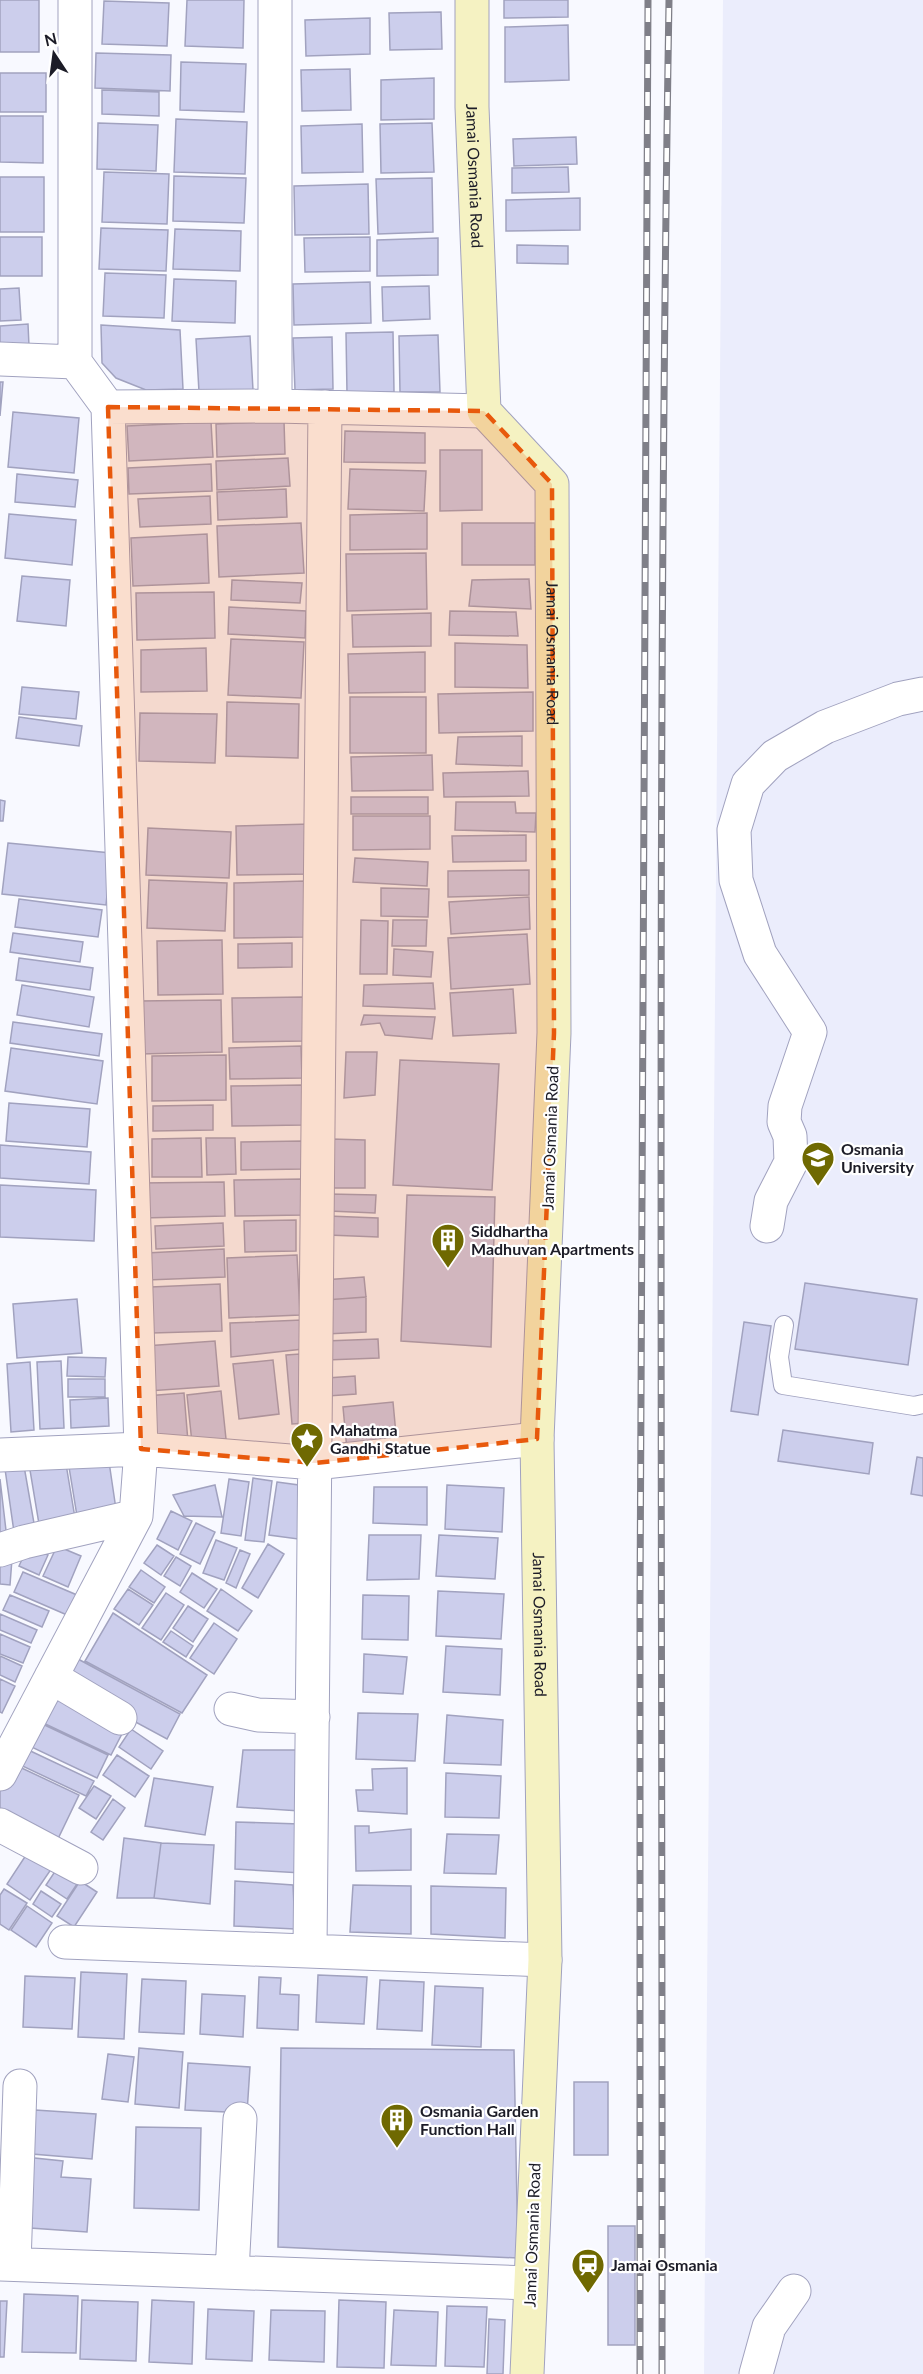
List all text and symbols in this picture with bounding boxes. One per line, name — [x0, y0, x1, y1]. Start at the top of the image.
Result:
north arrow — [24, 24, 84, 84]
text: N — [42, 28, 59, 50]
street label: Jamai Osmania Road — [463, 104, 488, 249]
street label: Jamai Osmania Road — [543, 581, 563, 725]
street label: Jamai Osmania Road — [537, 1065, 562, 1211]
place label: Osmania University — [841, 1139, 914, 1176]
school or university icon: Osmania University — [800, 1140, 836, 1187]
place label: Siddhartha Madhuvan Apartments — [471, 1221, 634, 1258]
building icon: Siddhartha Madhuvan Apartments — [430, 1222, 466, 1269]
place label: Mahatma Gandhi Statue — [330, 1420, 431, 1457]
place icon: Mahatma Gandhi Statue — [289, 1421, 325, 1468]
street label: Jamai Osmania Road — [530, 1552, 551, 1697]
place label: Osmania Garden Function Hall — [420, 2101, 539, 2138]
building icon: Osmania Garden Function Hall — [379, 2102, 415, 2149]
street label: Jamai Osmania Road — [519, 2162, 544, 2308]
station icon: Jamai Osmania — [570, 2247, 606, 2294]
place label: Jamai Osmania — [611, 2255, 718, 2274]

